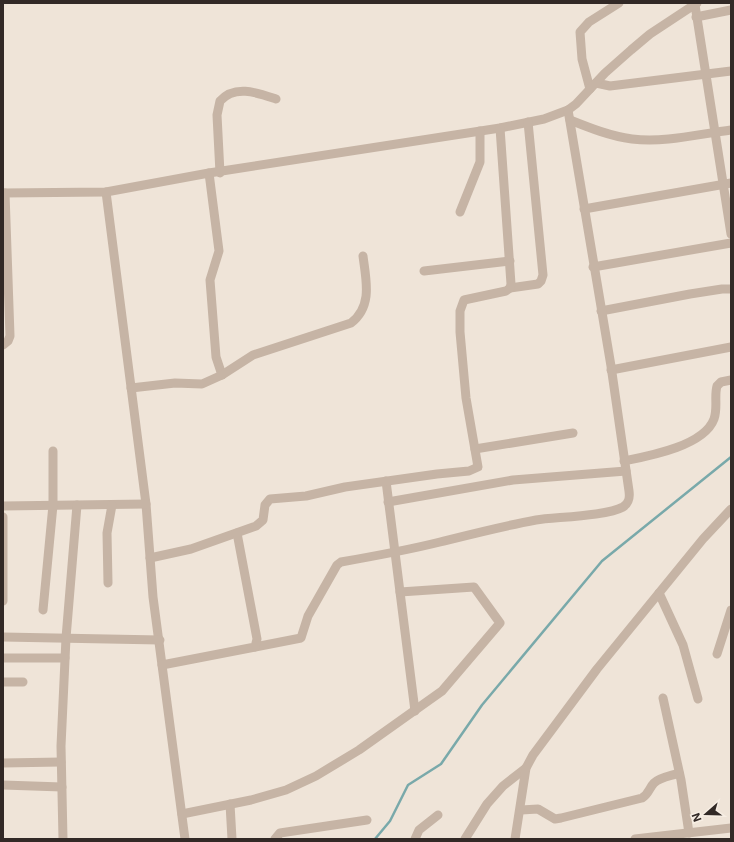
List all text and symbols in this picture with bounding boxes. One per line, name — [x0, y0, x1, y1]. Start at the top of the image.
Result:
north arrow — [686, 794, 726, 834]
text: N — [689, 811, 705, 824]

